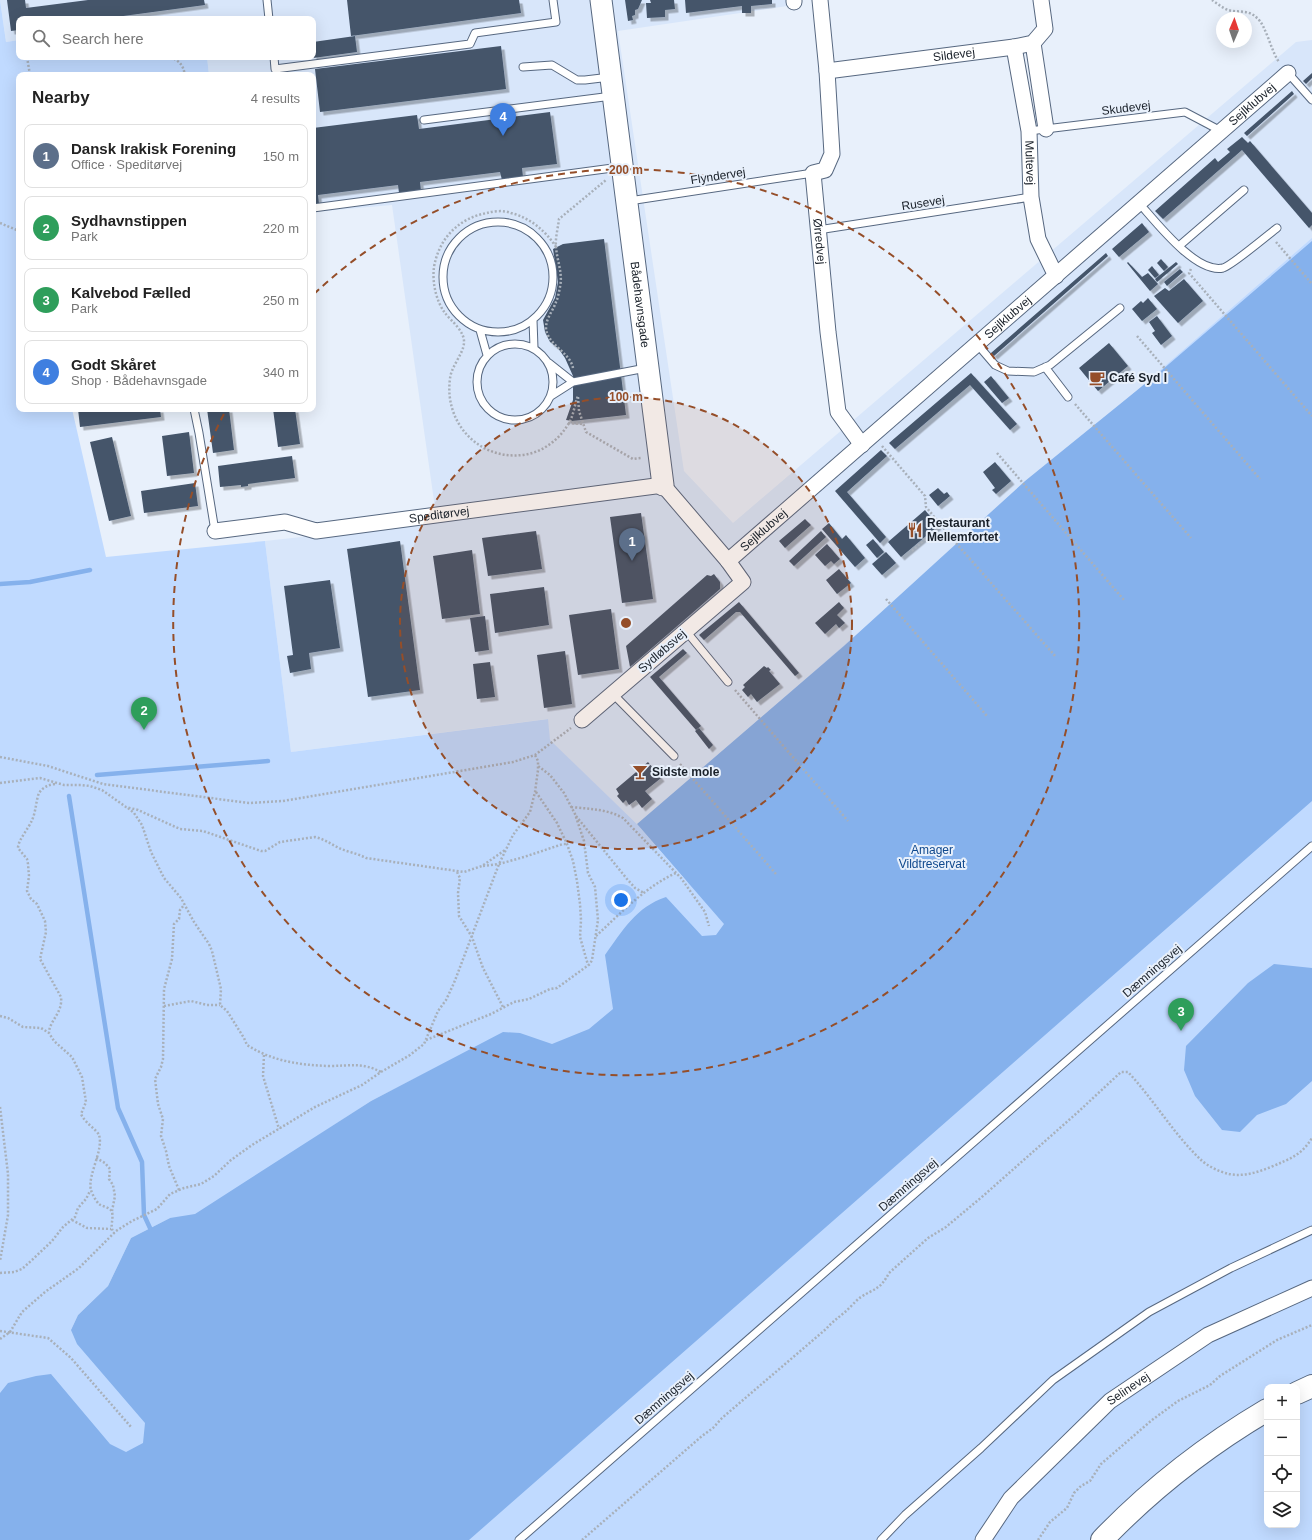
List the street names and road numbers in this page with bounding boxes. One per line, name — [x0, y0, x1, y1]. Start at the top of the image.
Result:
street label: Sildevej — [932, 45, 976, 64]
street label: Sejlklubvej — [1226, 80, 1278, 129]
street label: Skudevej — [1101, 98, 1151, 118]
street label: Multevej — [1022, 140, 1038, 185]
street label: Flyndervej — [690, 165, 746, 187]
street label: Rusevej — [900, 193, 946, 213]
street label: Ørredvej — [810, 218, 829, 265]
street label: Bådehavnsgade — [627, 261, 652, 349]
street label: Sejlklubvej — [981, 293, 1034, 341]
street label: Speditørvej — [408, 504, 470, 526]
street label: Sejlklubvej — [737, 506, 790, 554]
street label: Sydløbsvej — [635, 626, 689, 676]
street label: Dæmningsvej — [1120, 942, 1184, 1000]
street label: Dæmningsvej — [876, 1156, 940, 1214]
street label: Dæmningsvej — [632, 1369, 696, 1427]
street label: Selinevej — [1104, 1369, 1152, 1408]

